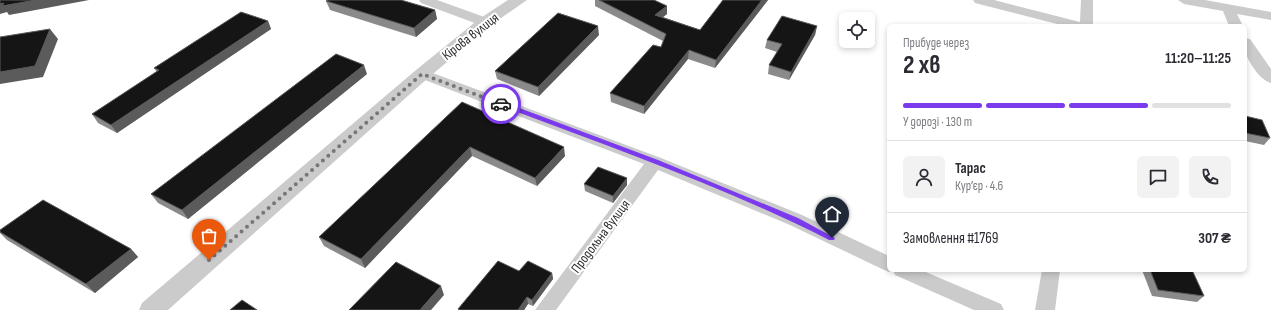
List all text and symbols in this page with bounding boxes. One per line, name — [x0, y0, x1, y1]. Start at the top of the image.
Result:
street label: Кірова вулиця — [439, 9, 502, 64]
map controls — [839, 12, 875, 48]
button: locate — [839, 12, 875, 48]
text: Прибуде через — [903, 35, 969, 51]
text: 11:20–11:25 — [1165, 49, 1231, 68]
text: 2 хв — [903, 50, 941, 81]
courier — [481, 84, 521, 124]
icon: car — [490, 93, 512, 115]
text: У дорозі · 130 m — [903, 114, 972, 130]
button: person — [903, 156, 945, 198]
button: chat — [1137, 156, 1179, 198]
button: phone — [1189, 156, 1231, 198]
text: Тарас — [955, 159, 986, 178]
text: Кур’єр · 4.6 — [955, 178, 1003, 194]
street label: Продольна вулиця — [567, 196, 633, 276]
pin — [815, 197, 849, 238]
icon: home — [821, 203, 843, 225]
pin — [192, 219, 226, 260]
icon: bag — [198, 225, 220, 247]
text: Замовлення #1769 — [903, 229, 998, 248]
text: 307 ₴ — [1198, 229, 1231, 248]

